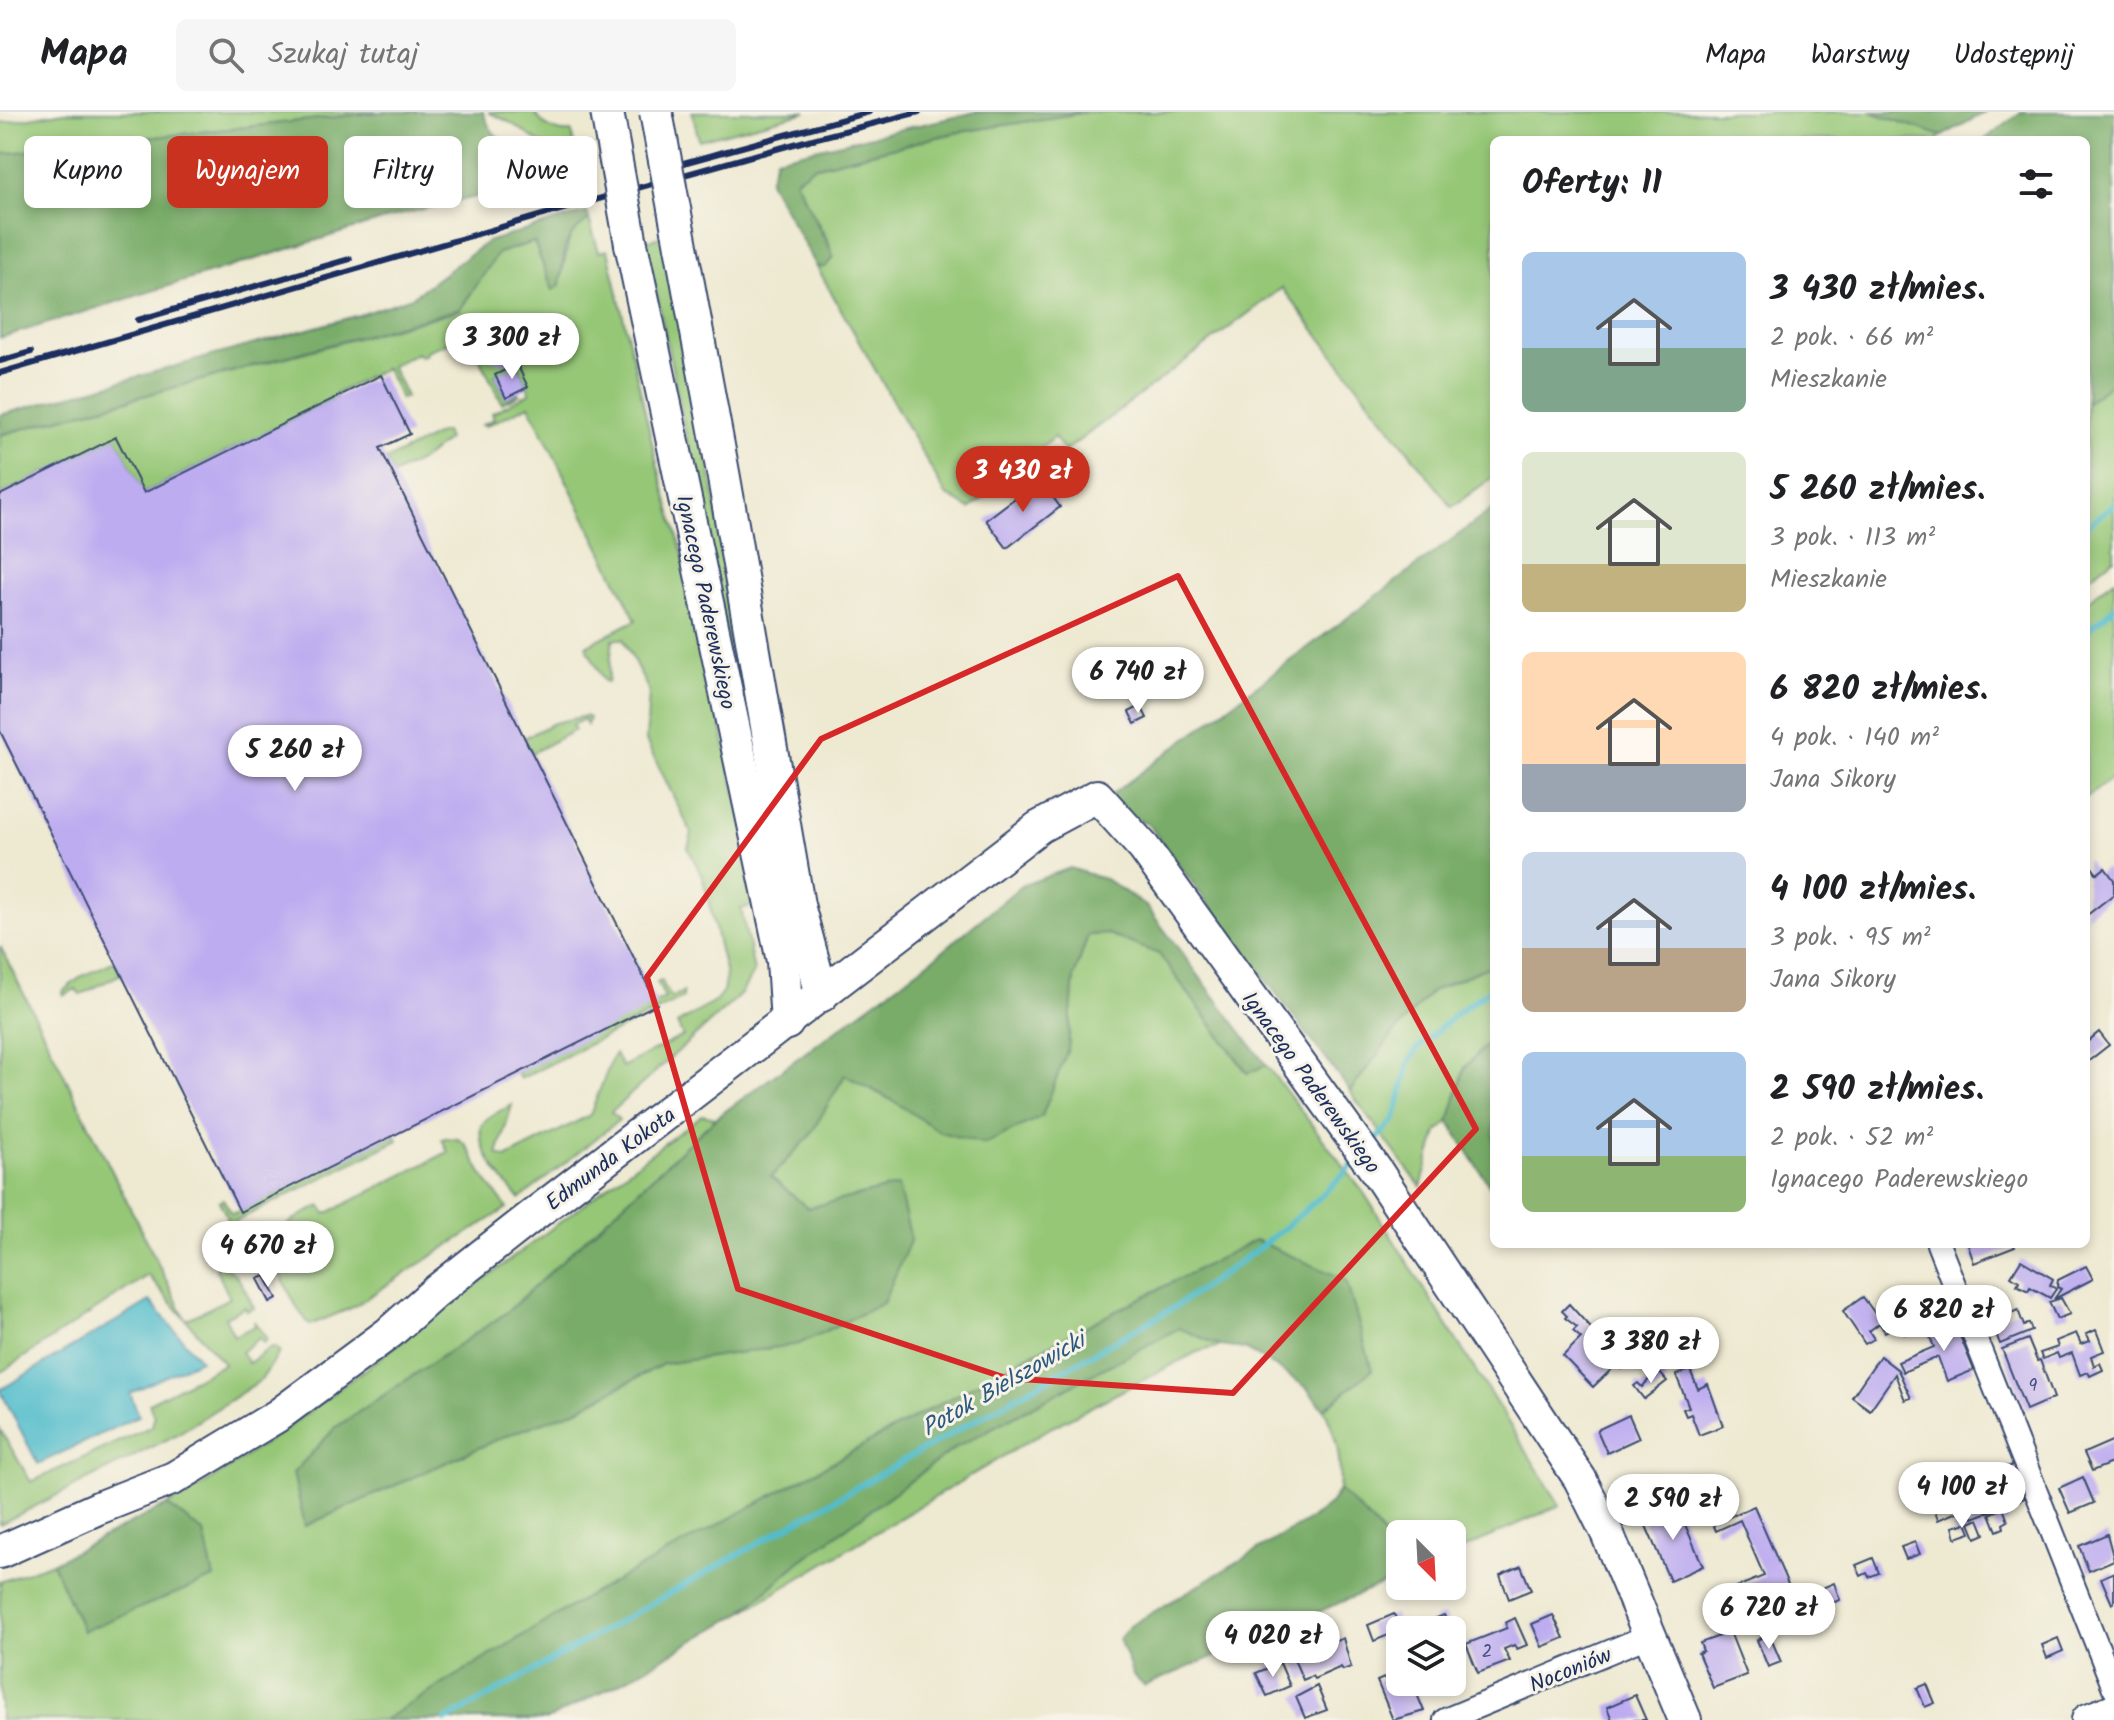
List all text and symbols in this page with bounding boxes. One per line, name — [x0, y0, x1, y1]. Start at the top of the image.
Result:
search box — [176, 19, 736, 91]
text: Mapa — [40, 25, 128, 85]
text: Szukaj tutaj — [268, 31, 419, 79]
icon: search — [204, 33, 248, 77]
text: Mapa — [1705, 33, 1766, 78]
text: Warstwy — [1810, 33, 1909, 78]
text: Udostępnij — [1953, 33, 2074, 78]
chip: Kupno — [24, 136, 151, 208]
chip: Wynajem — [167, 136, 328, 208]
chip: Filtry — [344, 136, 462, 208]
chip: Nowe — [478, 136, 597, 208]
text: Oferty: 11 — [1522, 157, 1662, 211]
icon: filters — [2014, 162, 2058, 206]
text: 3 430 zł/mies. — [1770, 263, 1986, 317]
icon: home — [1586, 284, 1682, 380]
pin: 3 300 zł — [429, 313, 595, 381]
text: 2 pok. · 66 m² — [1770, 317, 1933, 359]
text: 3 300 zł — [463, 318, 561, 360]
text: Mieszkanie — [1770, 359, 1887, 401]
pin: 3 430 zł — [940, 446, 1106, 514]
text: 3 430 zł — [974, 451, 1072, 493]
text: 5 260 zł/mies. — [1770, 463, 1985, 517]
icon: home — [1586, 484, 1682, 580]
street label: Ignacego Paderewskiego — [665, 492, 744, 713]
text: 3 pok. · 113 m² — [1770, 517, 1935, 559]
text: Mieszkanie — [1770, 559, 1887, 601]
pin: 6 740 zł — [1055, 647, 1221, 715]
text: 6 740 zł — [1090, 652, 1186, 694]
text: 6 820 zł/mies. — [1770, 663, 1988, 717]
icon: home — [1586, 684, 1682, 780]
text: 4 pok. · 140 m² — [1770, 717, 1939, 759]
pin: 5 260 zł — [212, 725, 378, 793]
text: 5 260 zł — [246, 730, 344, 772]
text: Jana Sikory — [1770, 759, 1896, 801]
text: 4 100 zł/mies. — [1770, 863, 1976, 917]
icon: home — [1586, 884, 1682, 980]
text: 3 pok. · 95 m² — [1770, 917, 1931, 959]
text: Jana Sikory — [1770, 959, 1896, 1001]
street label: Ignacego Paderewskiego — [1232, 985, 1388, 1182]
text: 2 590 zł/mies. — [1770, 1063, 1984, 1117]
icon: home — [1586, 1084, 1682, 1180]
street label: Edmunda Kokota — [539, 1099, 684, 1221]
text: 2 pok. · 52 m² — [1770, 1117, 1933, 1159]
text: Ignacego Paderewskiego — [1770, 1159, 2028, 1201]
pin: 4 670 zł — [185, 1221, 351, 1289]
text: 4 670 zł — [220, 1226, 316, 1268]
pin: 6 820 zł — [1861, 1285, 2027, 1353]
text: 6 820 zł — [1894, 1290, 1994, 1332]
pin: 3 380 zł — [1568, 1317, 1734, 1385]
water label: Potok Bielszowicki — [914, 1320, 1098, 1448]
text: 3 380 zł — [1601, 1322, 1701, 1364]
house number: 9 — [2029, 1372, 2038, 1401]
pin: 4 100 zł — [1879, 1462, 2045, 1530]
text: 4 100 zł — [1916, 1467, 2008, 1509]
pin: 2 590 zł — [1590, 1474, 1756, 1542]
text: 2 590 zł — [1624, 1479, 1722, 1521]
north arrow — [1386, 1520, 1466, 1600]
map controls — [1386, 1520, 1466, 1696]
pin: 6 720 zł — [1686, 1583, 1852, 1651]
text: 6 720 zł — [1720, 1588, 1818, 1630]
pin: 4 020 zł — [1190, 1611, 1356, 1679]
text: 4 020 zł — [1224, 1616, 1322, 1658]
button: layers — [1386, 1616, 1466, 1696]
house number: 2 — [1482, 1638, 1492, 1667]
street label: Noconiów — [1524, 1639, 1618, 1704]

